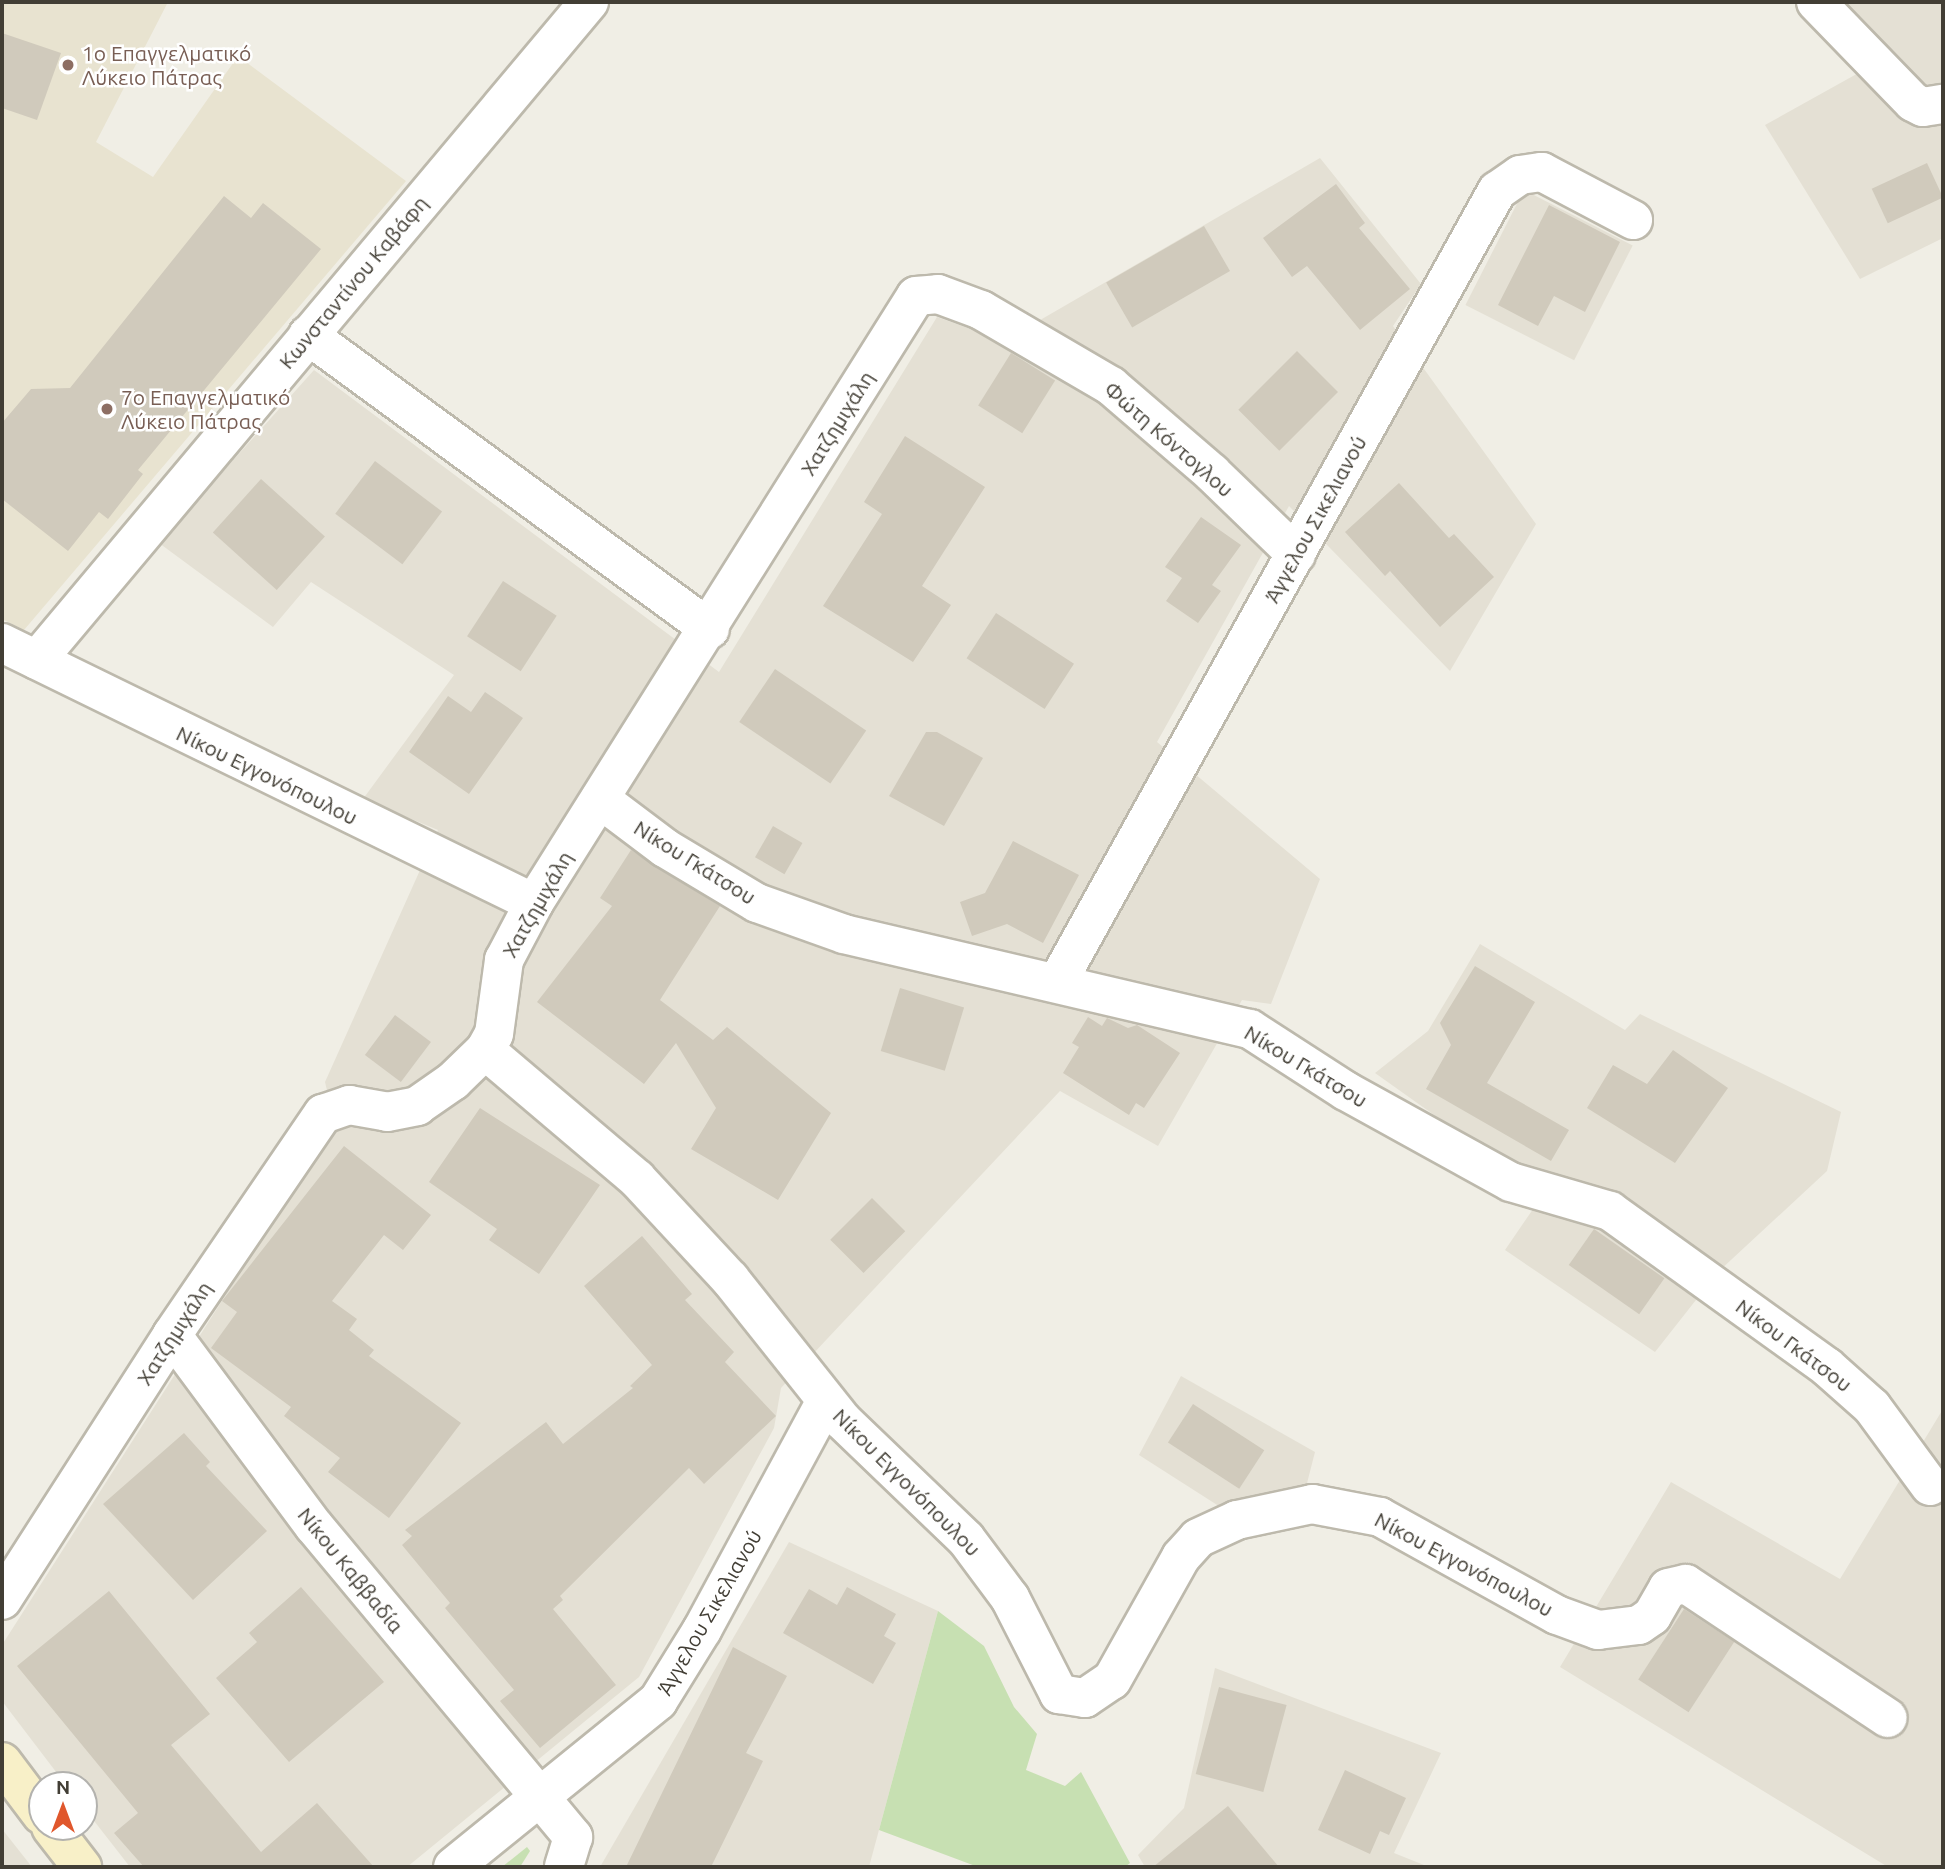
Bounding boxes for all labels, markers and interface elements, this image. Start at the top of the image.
place label: 1o Επαγγελματικό Λύκειο Πάτρας [82,40,251,90]
marker: 1o Επαγγελματικό Λύκειο Πάτρας [60,57,76,73]
street label: Κωνσταντίνου Καβάφη [273,190,433,374]
street label: Χατζημιχάλη [795,366,879,480]
street label: Φώτη Κόντογλου [1099,376,1239,502]
place label: 7ο Επαγγελματικό Λύκειο Πάτρας [121,384,290,434]
marker: 7ο Επαγγελματικό Λύκειο Πάτρας [99,401,115,417]
street label: Άγγελου Σικελιανού [1259,431,1371,607]
street label: Νίκου Εγγονόπουλου [172,720,362,830]
street label: Νίκου Γκάτσου [630,815,760,909]
street label: Χατζημιχάλη [496,846,578,962]
street label: Νίκου Γκάτσου [1240,1020,1372,1112]
street label: Χατζημιχάλη [131,1276,217,1390]
street label: Νίκου Γκάτσου [1731,1293,1857,1397]
street label: Νίκου Εγγονόπουλου [828,1403,986,1561]
street label: Νίκου Καββαδία [293,1502,409,1638]
street label: Νίκου Εγγονόπουλου [1371,1506,1557,1622]
street label: Άγγελου Σικελιανού [651,1525,767,1699]
north arrow [28,1771,98,1841]
text: N [56,1776,70,1798]

